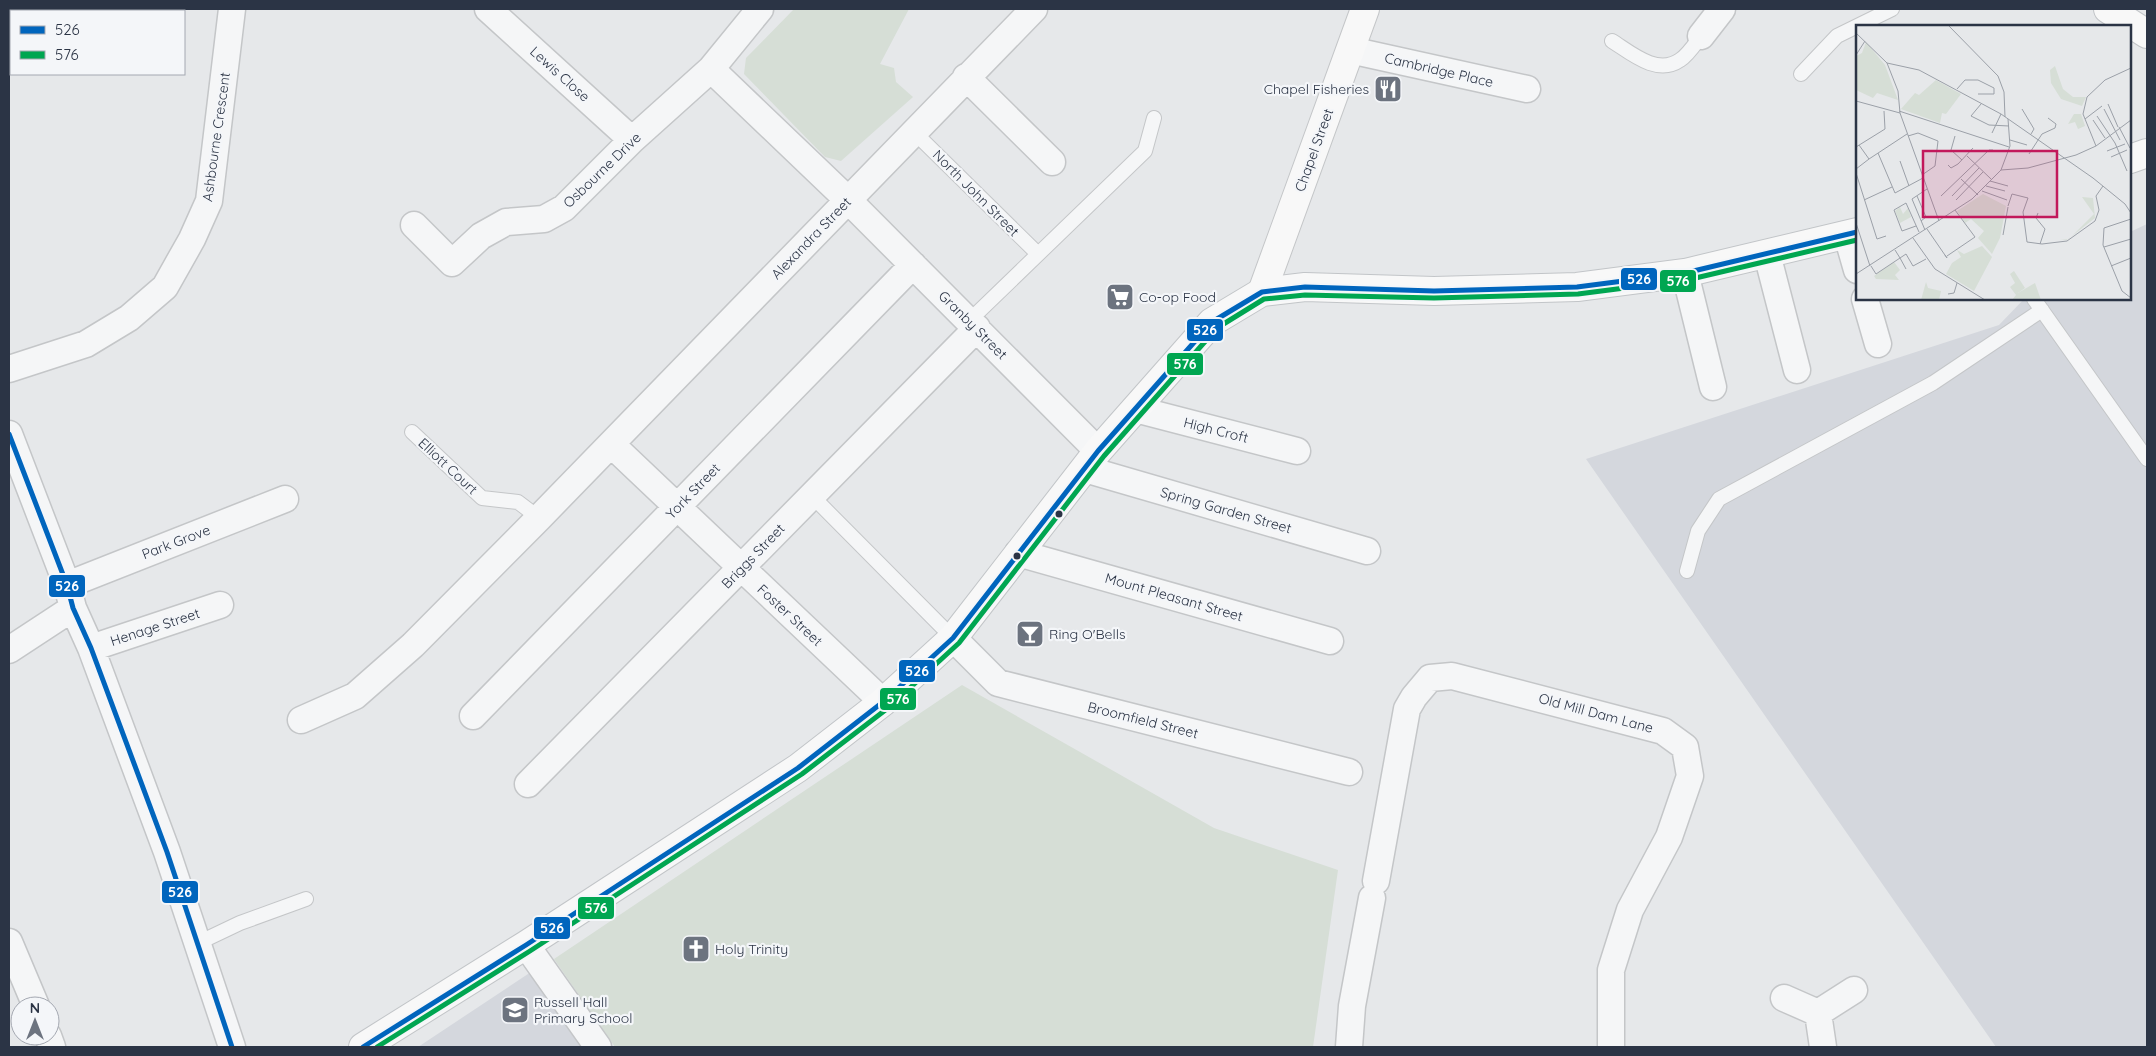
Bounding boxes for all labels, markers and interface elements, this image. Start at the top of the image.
legend [10,10,185,75]
text: 526 [55,20,80,39]
inset map [1856,25,2131,300]
street label: Lewis Close [526,42,594,106]
text: 576 [55,45,79,64]
street label: Cambridge Place [1383,49,1495,91]
street label: Ashbourne Crescent [198,71,234,203]
restaurant icon: Chapel Fisheries [1373,74,1403,104]
place label: Chapel Fisheries [1264,80,1369,98]
street label: Chapel Street [1291,106,1337,194]
street label: Osbourne Drive [559,128,645,212]
street label: North John Street [929,146,1023,240]
street label: Alexandra Street [767,193,855,283]
line badge: 526 [1620,267,1658,291]
line badge: 576 [1659,269,1697,293]
text: 526 [1627,270,1651,288]
text: 576 [1666,272,1690,290]
supermarket icon: Co-op Food [1105,282,1135,312]
street label: Granby Street [935,287,1011,363]
place label: Co-op Food [1139,288,1216,306]
line badge: 526 [1186,318,1224,342]
text: 526 [1193,321,1217,339]
line badge: 576 [1166,352,1204,376]
text: 576 [1173,355,1197,373]
street label: High Croft [1182,413,1250,447]
street label: Elliott Court [414,434,482,498]
street label: York Street [662,459,724,523]
street label: Spring Garden Street [1158,483,1294,537]
unlabelled marker [1054,509,1064,519]
street label: Briggs Street [718,520,789,592]
street label: Park Grove [139,521,213,563]
unlabelled marker [1012,551,1022,561]
street label: Mount Pleasant Street [1103,569,1245,625]
line badge: 526 [48,574,86,598]
text: 526 [55,577,79,595]
street label: Foster Street [754,580,827,650]
street label: Henage Street [108,604,202,650]
bar icon: Ring O'Bells [1015,619,1045,649]
place label: Ring O'Bells [1049,625,1125,643]
line badge: 526 [898,659,936,683]
text: 526 [905,662,929,680]
line badge: 576 [879,687,917,711]
street label: Old Mill Dam Lane [1537,689,1655,737]
text: 576 [886,690,910,708]
street label: Broomfield Street [1086,698,1200,743]
line badge: 526 [161,880,199,904]
text: 526 [168,883,192,901]
line badge: 576 [577,896,615,920]
text: 576 [584,899,608,917]
line badge: 526 [533,916,571,940]
text: 526 [540,919,564,937]
church icon: Holy Trinity [681,934,711,964]
place label: Holy Trinity [715,940,788,958]
place label: Russell Hall Primary School [534,993,632,1027]
school or university icon: Russell Hall Primary School [500,995,530,1025]
north arrow [10,996,60,1046]
text: N [30,999,40,1017]

